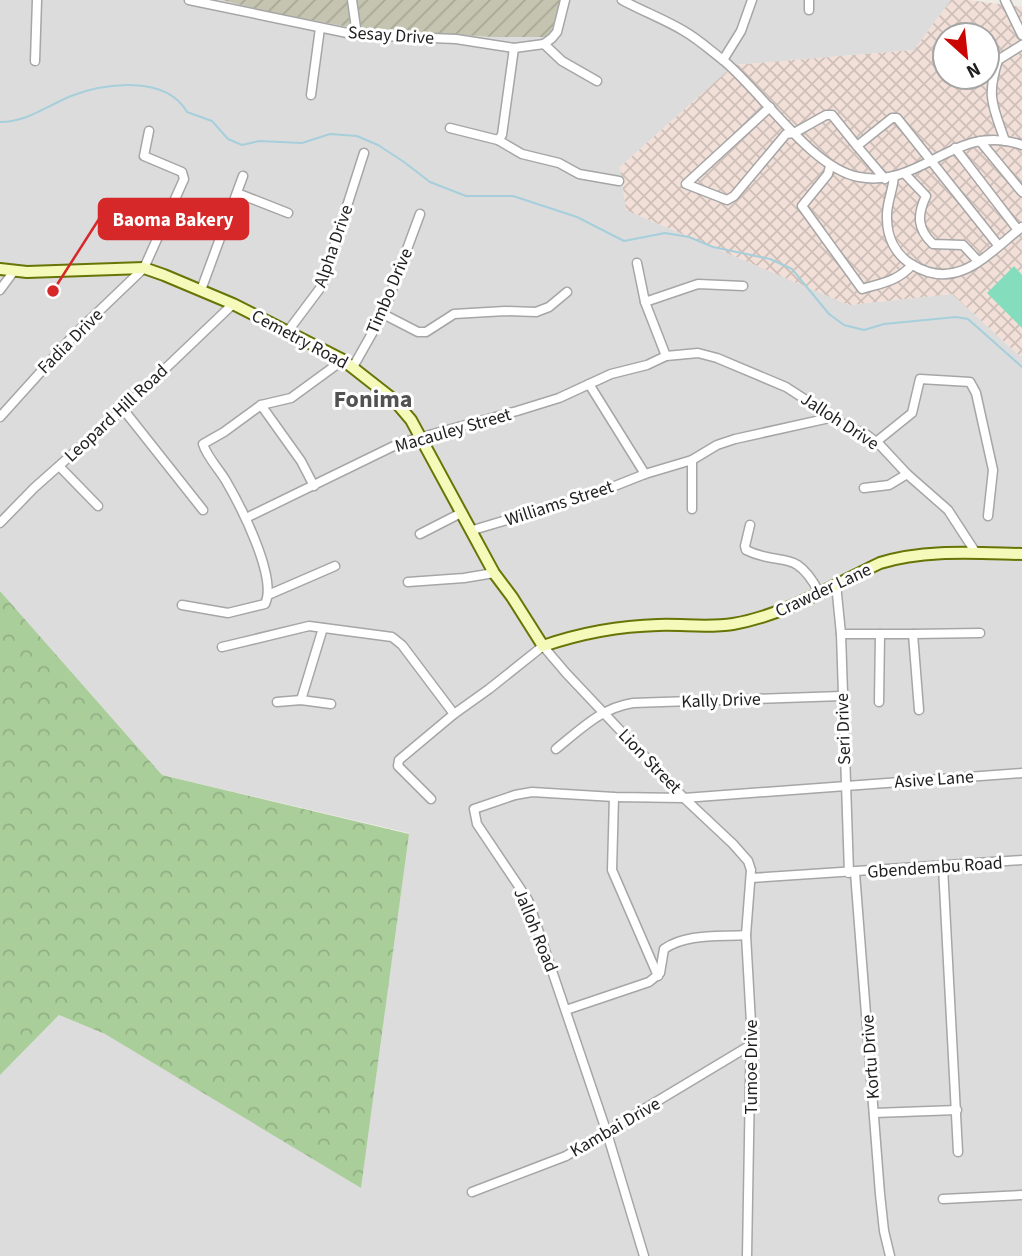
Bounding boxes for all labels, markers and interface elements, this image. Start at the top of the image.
street label: Sesay Drive [347,20,435,51]
north arrow [931,21,1001,91]
text: N [961,55,985,85]
callout: Baoma Bakery [99,199,248,239]
street label: Alpha Drive [308,201,359,291]
text: Baoma Bakery [113,207,234,234]
street label: Timbo Drive [360,244,419,338]
street label: Fadia Drive [32,303,109,380]
street label: Cemetry Road [247,303,353,375]
street label: Leopard Hill Road [59,359,174,468]
district label: Fonima [333,382,413,417]
street label: Jalloh Drive [796,387,884,456]
street label: Macauley Street [392,402,514,459]
street label: Williams Street [502,474,616,533]
street label: Crawder Lane [771,557,875,624]
street label: Kally Drive [681,687,761,714]
street label: Seri Drive [830,693,857,765]
street label: Lion Street [612,723,687,799]
street label: Asive Lane [893,764,975,795]
street label: Gbendembu Road [867,850,1004,885]
street label: Jalloh Road [507,884,564,976]
street label: Kortu Drive [855,1014,886,1100]
street label: Tumoe Drive [739,1020,764,1114]
street label: Kambai Drive [566,1092,665,1163]

